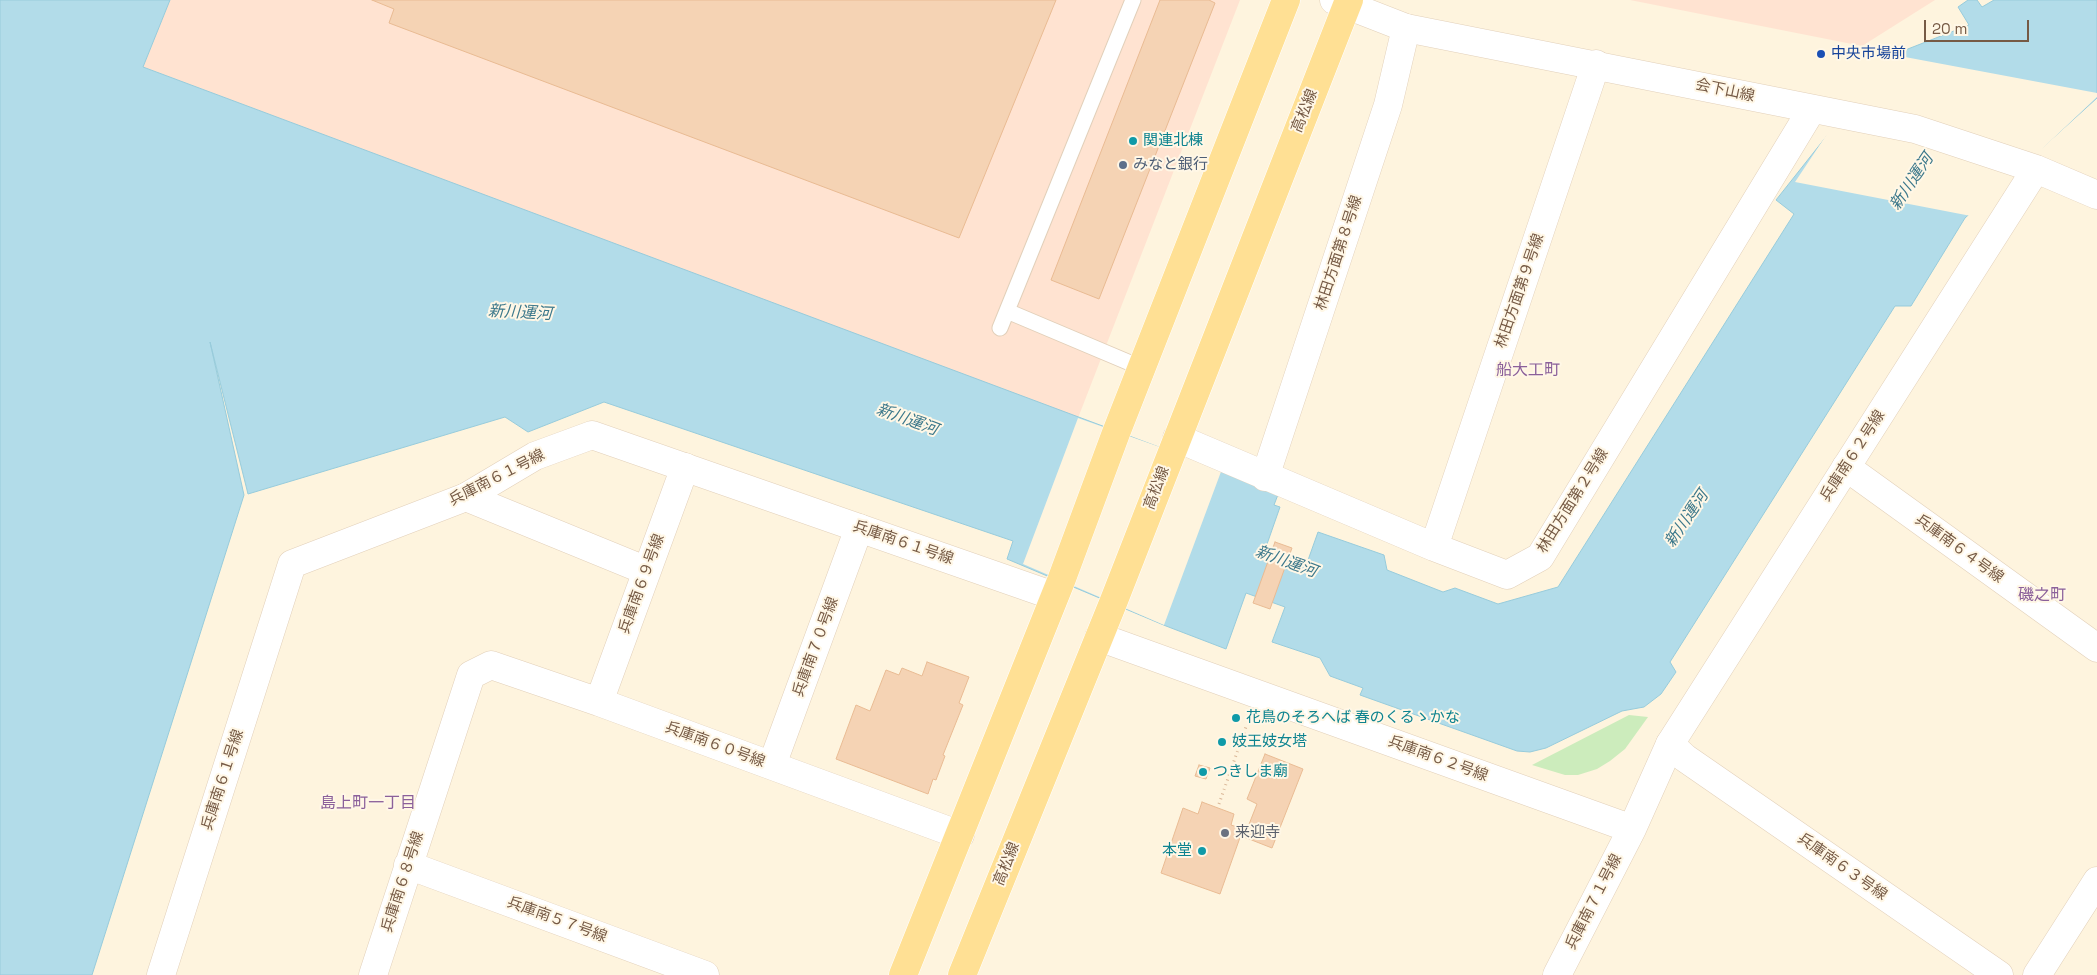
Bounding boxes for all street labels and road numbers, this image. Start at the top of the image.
street label: 会下山線 [1694,76,1756,106]
street label: 高松線 [1288,87,1322,135]
street label: 林田方面第８号線 [1312,193,1366,313]
street label: 林田方面第９号線 [1492,231,1548,351]
street label: 兵庫南６２号線 [1817,407,1889,505]
street label: 林田方面第２号線 [1534,445,1612,557]
street label: 兵庫南６１号線 [446,446,548,510]
street label: 高松線 [1141,464,1173,512]
street label: 兵庫南６４号線 [1911,511,2007,587]
street label: 兵庫南６１号線 [850,517,956,569]
street label: 兵庫南６９号線 [616,532,668,636]
street label: 兵庫南７０号線 [790,595,842,699]
street label: 兵庫南６０号線 [663,719,767,771]
street label: 兵庫南６１号線 [198,727,248,833]
street label: 兵庫南６２号線 [1386,733,1490,785]
street label: 兵庫南６８号線 [378,829,428,935]
street label: 兵庫南６３号線 [1794,830,1890,904]
street label: 高松線 [990,840,1024,888]
street label: 兵庫南７１号線 [1562,851,1626,953]
street label: 兵庫南５７号線 [505,894,609,946]

